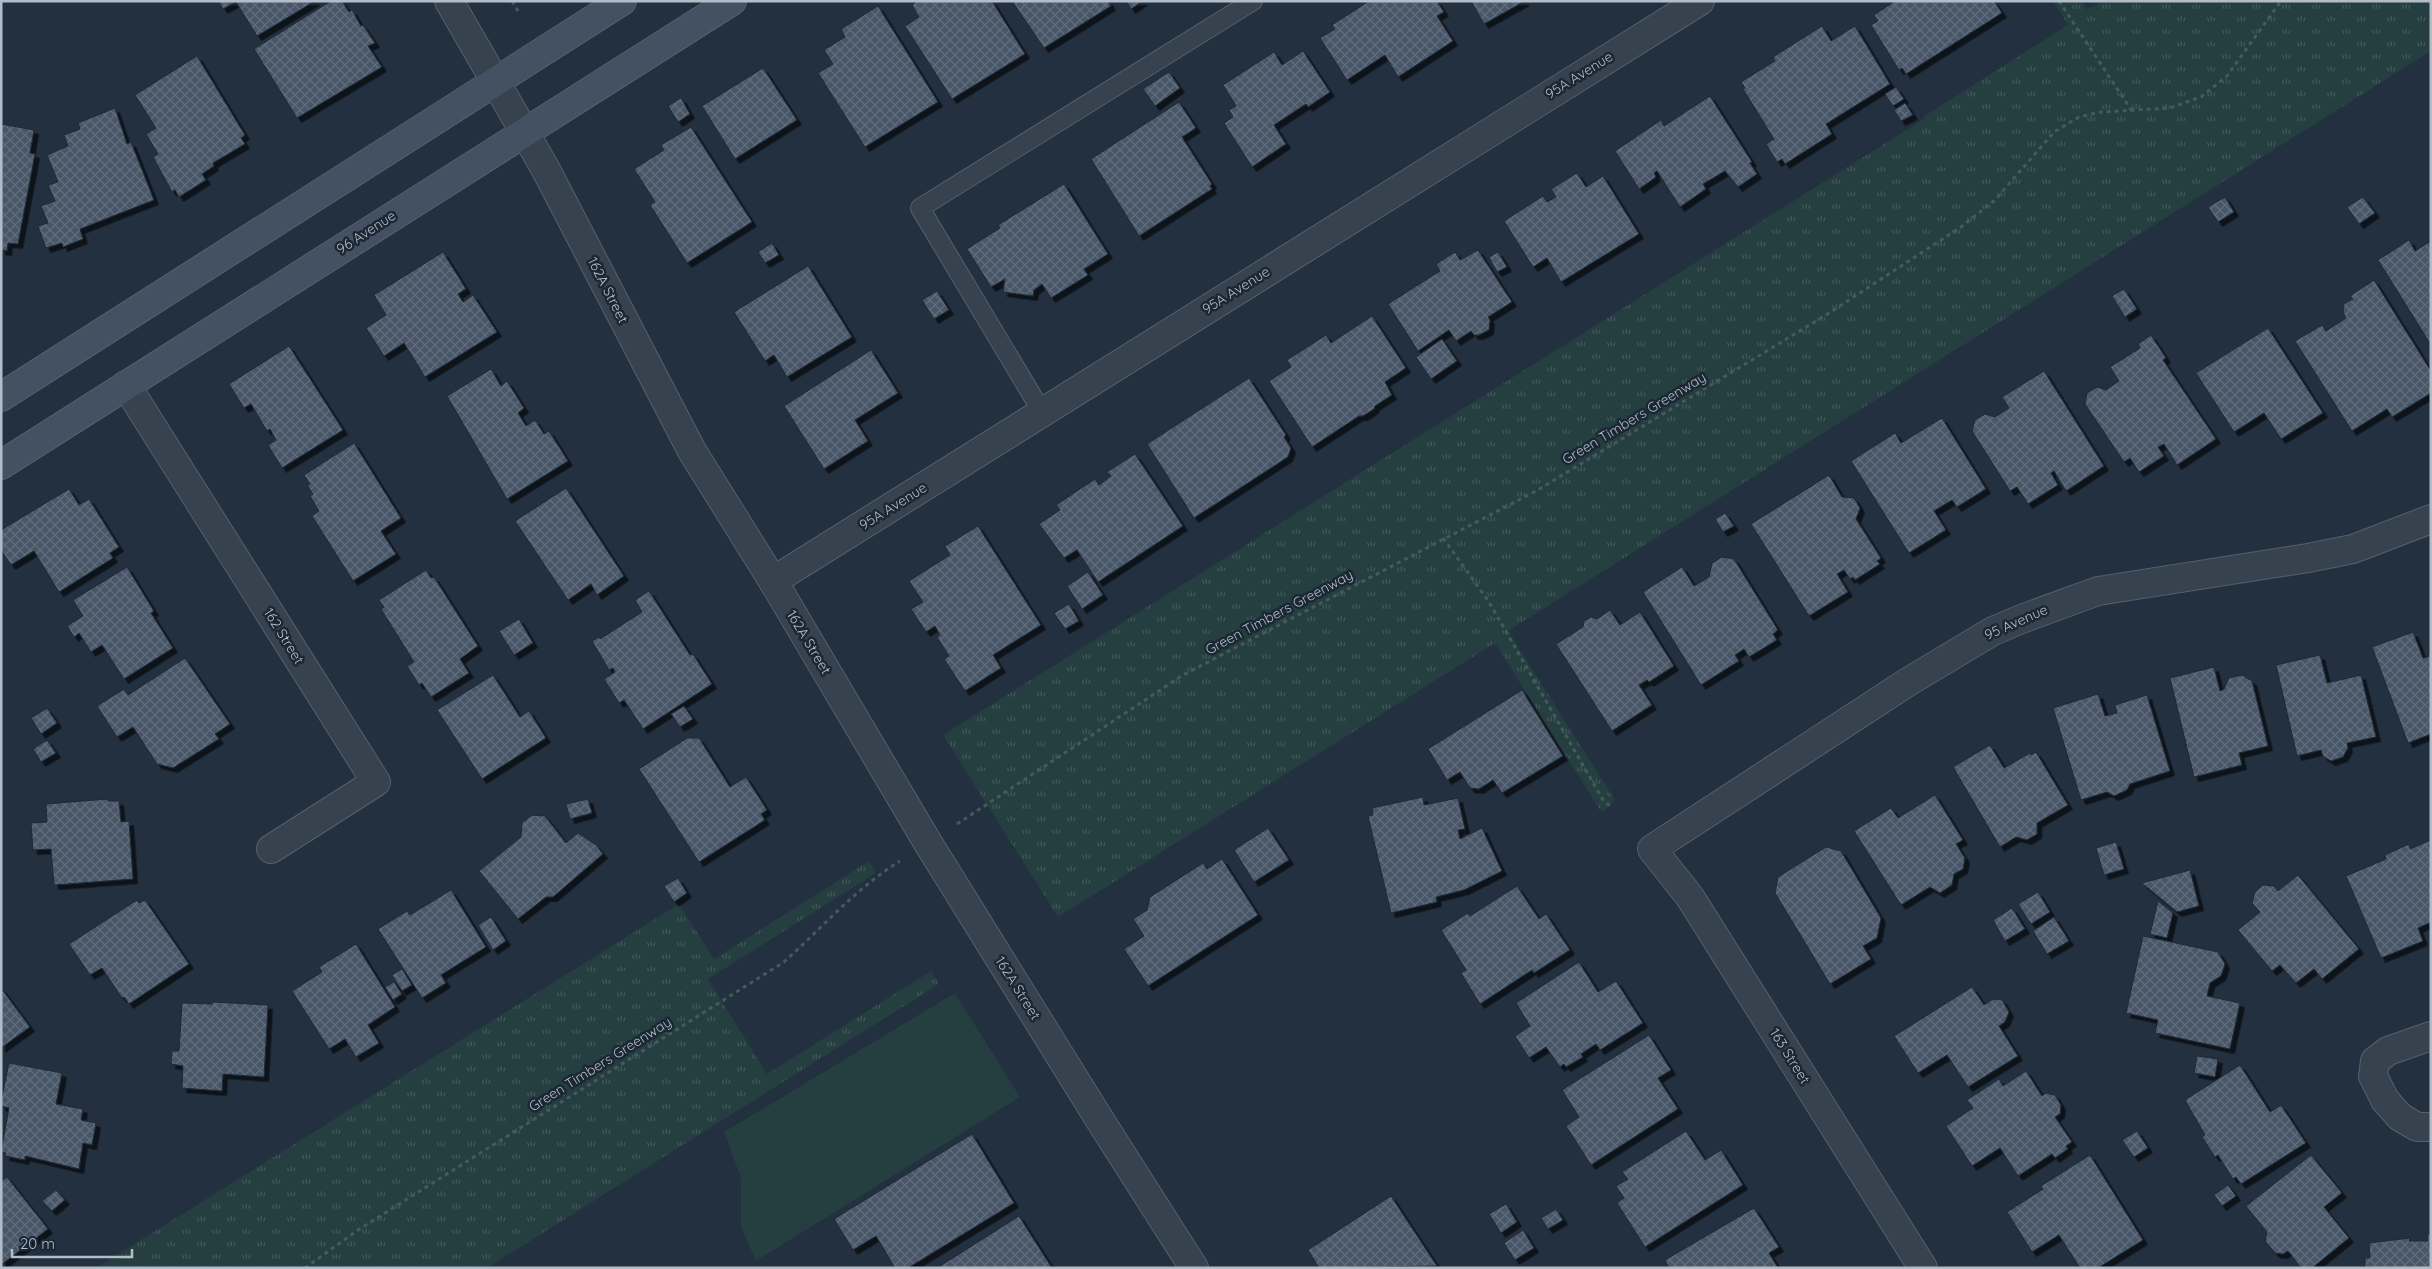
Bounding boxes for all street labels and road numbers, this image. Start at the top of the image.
street label: 95A Avenue [1542,47,1616,103]
street label: 96 Avenue [333,206,399,258]
street label: 162A Street [584,254,632,326]
street label: 95A Avenue [1199,262,1273,318]
street label: Green Timbers Greenway [1559,368,1709,468]
street label: 95A Avenue [856,478,930,534]
street label: Green Timbers Greenway [1202,565,1356,659]
street label: 95 Avenue [1982,600,2050,644]
street label: 162 Street [260,605,308,668]
street label: 162A Street [783,607,835,678]
street label: 162A Street [991,953,1045,1023]
street label: Green Timbers Greenway [525,1013,675,1115]
street label: 163 Street [1766,1025,1814,1087]

